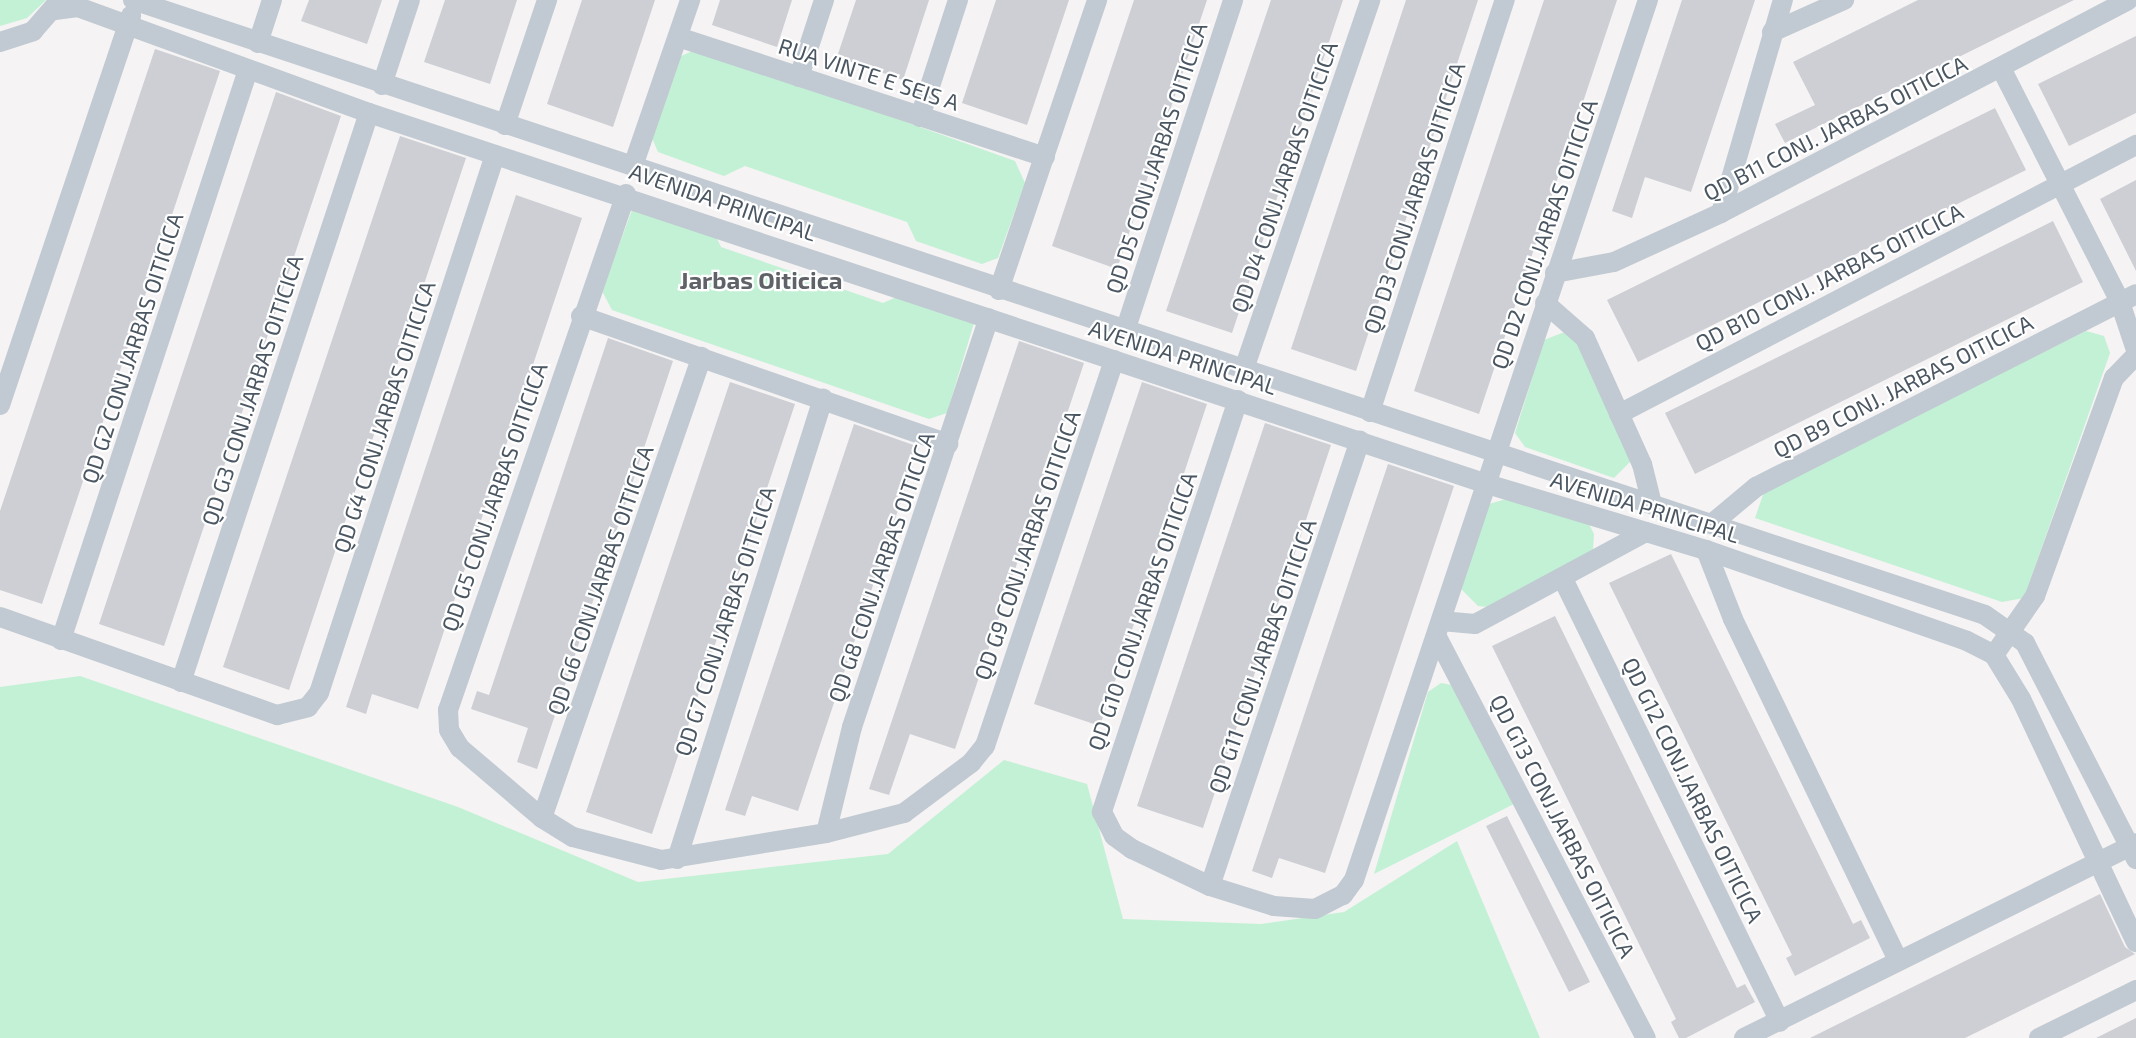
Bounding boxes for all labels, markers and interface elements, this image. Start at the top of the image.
street label: QD D5 CONJ.JARBAS OITICICA [1100,19,1212,297]
street label: RUA VINTE E SEIS A [775,32,963,116]
street label: QD D4 CONJ.JARBAS OITICICA [1225,38,1343,316]
street label: QD B11 CONJ. JARBAS OITICICA [1698,50,1972,206]
street label: QD D3 CONJ.JARBAS OITICICA [1358,59,1470,337]
street label: QD D2 CONJ.JARBAS OITICICA [1485,95,1603,373]
street label: AVENIDA PRINCIPAL [626,158,820,246]
street label: QD B10 CONJ. JARBAS OITICICA [1690,198,1968,356]
street label: QD G2 CONJ.JARBAS OITICICA [76,209,188,487]
street label: QD G3 CONJ.JARBAS OITICICA [196,251,308,529]
district label: Jarbas Oiticica [679,266,843,294]
street label: QD G4 CONJ.JARBAS OITICICA [328,278,440,556]
street label: QD B9 CONJ. JARBAS OITICICA [1769,309,2037,463]
street label: AVENIDA PRINCIPAL [1086,314,1280,400]
street label: QD G5 CONJ.JARBAS OITICICA [436,359,552,635]
street label: QD G9 CONJ.JARBAS OITICICA [968,407,1086,683]
street label: QD G8 CONJ.JARBAS OITICICA [822,428,940,706]
street label: QD G6 CONJ.JARBAS OITICICA [541,442,659,718]
street label: AVENIDA PRINCIPAL [1547,466,1743,548]
street label: QD G10 CONJ.JARBAS OITICICA [1082,468,1202,754]
street label: QD G7 CONJ.JARBAS OITICICA [669,483,781,759]
street label: QD G11 CONJ.JARBAS OITICICA [1203,515,1321,797]
street label: QD G12 CONJ.JARBAS OITICICA [1617,653,1769,927]
street label: QD G13 CONJ.JARBAS OITICICA [1485,690,1641,962]

